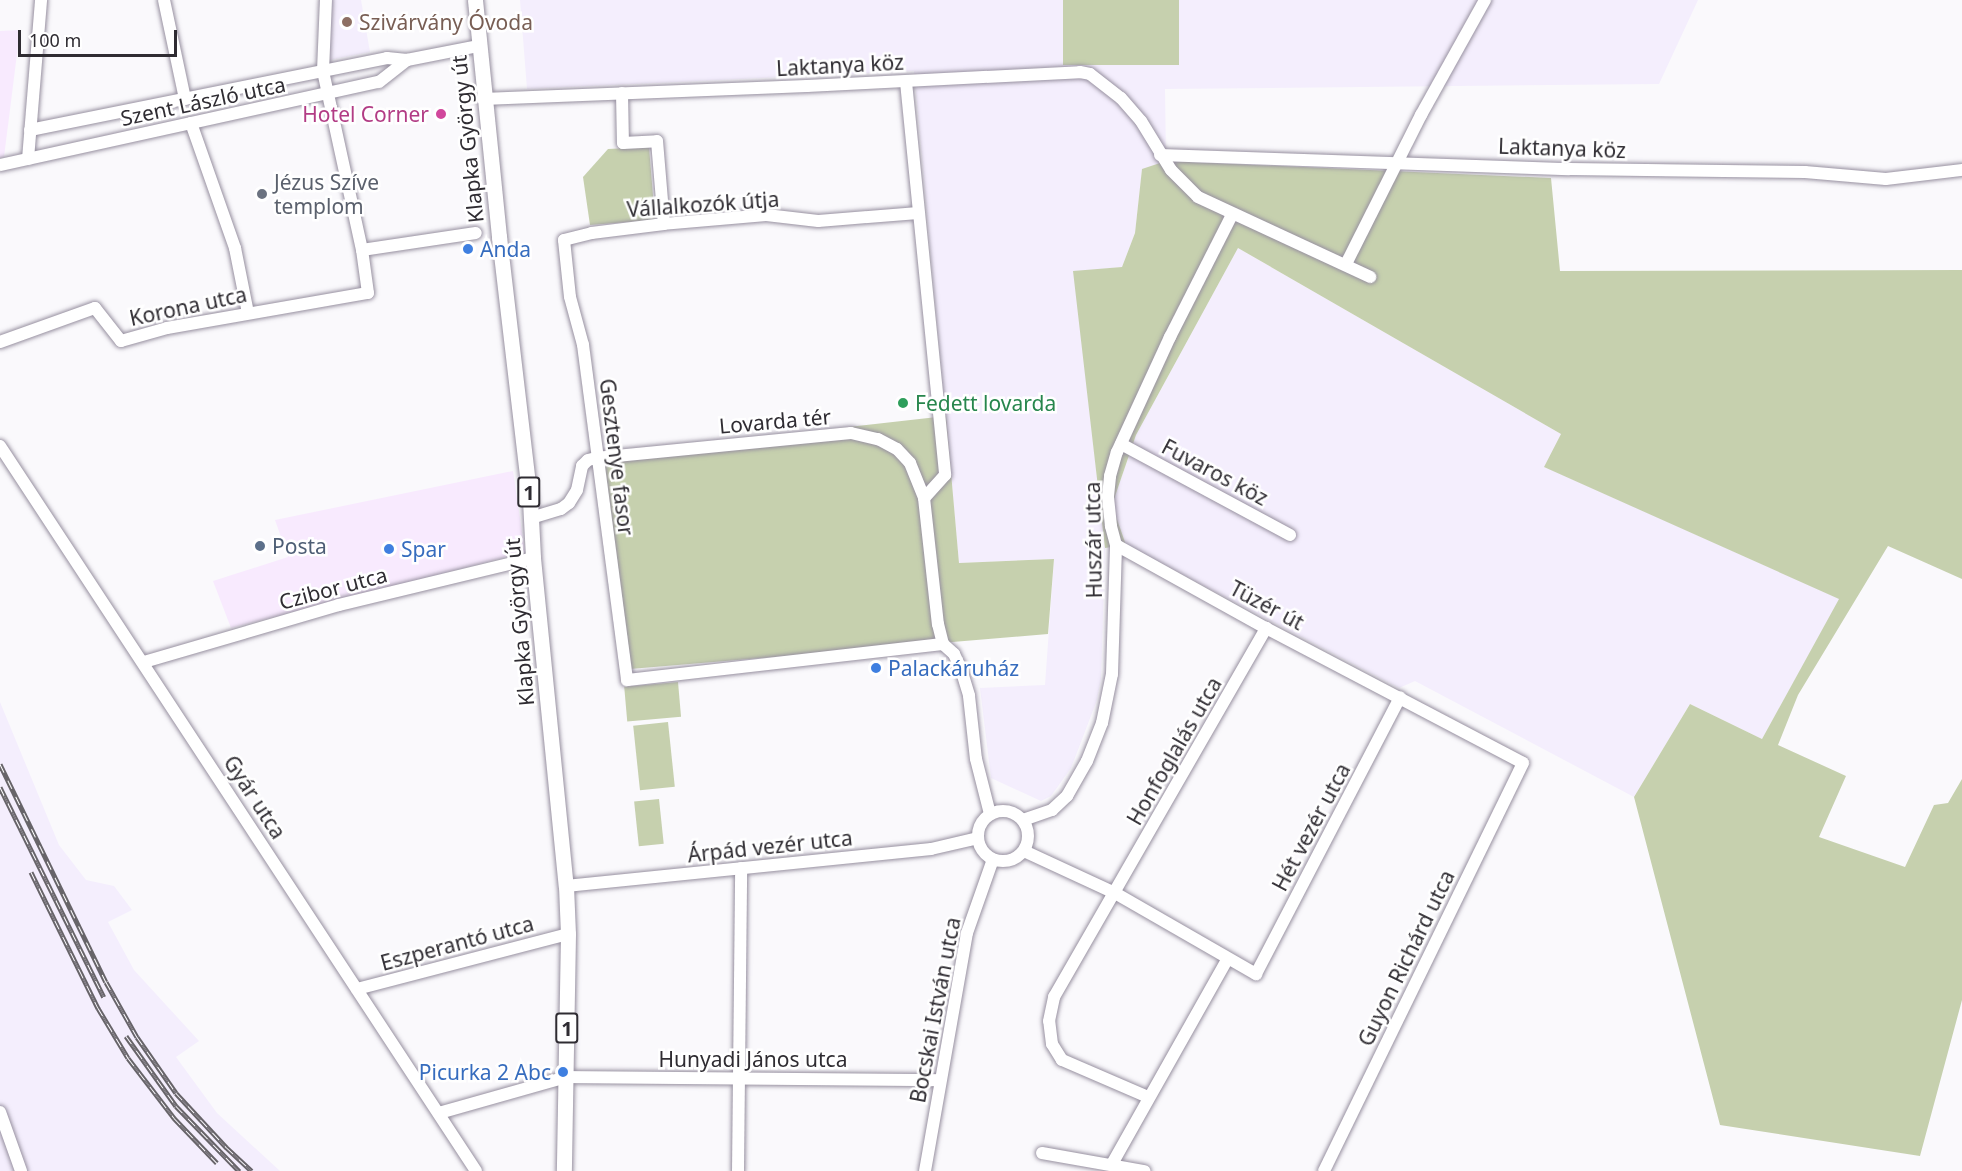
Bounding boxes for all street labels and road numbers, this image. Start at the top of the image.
street label: Laktanya köz [775,49,905,81]
street label: Klapka György út [446,54,488,224]
street label: Szent László utca [118,71,288,131]
street label: Laktanya köz [1498,133,1626,163]
street label: Vállalkozók útja [626,186,780,222]
street label: Korona utca [127,281,249,331]
street label: Gesztenye fasor [595,377,639,537]
street label: Lovarda tér [718,404,832,438]
street label: Fuvaros köz [1158,434,1272,510]
road number: 1 [517,475,541,509]
street label: Huszár utca [1079,481,1107,599]
street label: Klapka György út [499,537,539,707]
street label: Czibor utca [276,561,390,615]
street label: Tüzér út [1226,575,1308,635]
street label: Honfoglalás utca [1121,673,1227,829]
street label: Gyár utca [219,751,291,843]
street label: Hét vezér utca [1267,759,1355,895]
street label: Árpád vezér utca [686,825,854,867]
street label: Guyon Richárd utca [1352,866,1460,1050]
street label: Eszperantó utca [378,910,536,976]
street label: Bocskai István utca [905,915,965,1105]
road number: 1 [555,1011,579,1045]
street label: Hunyadi János utca [659,1046,847,1072]

